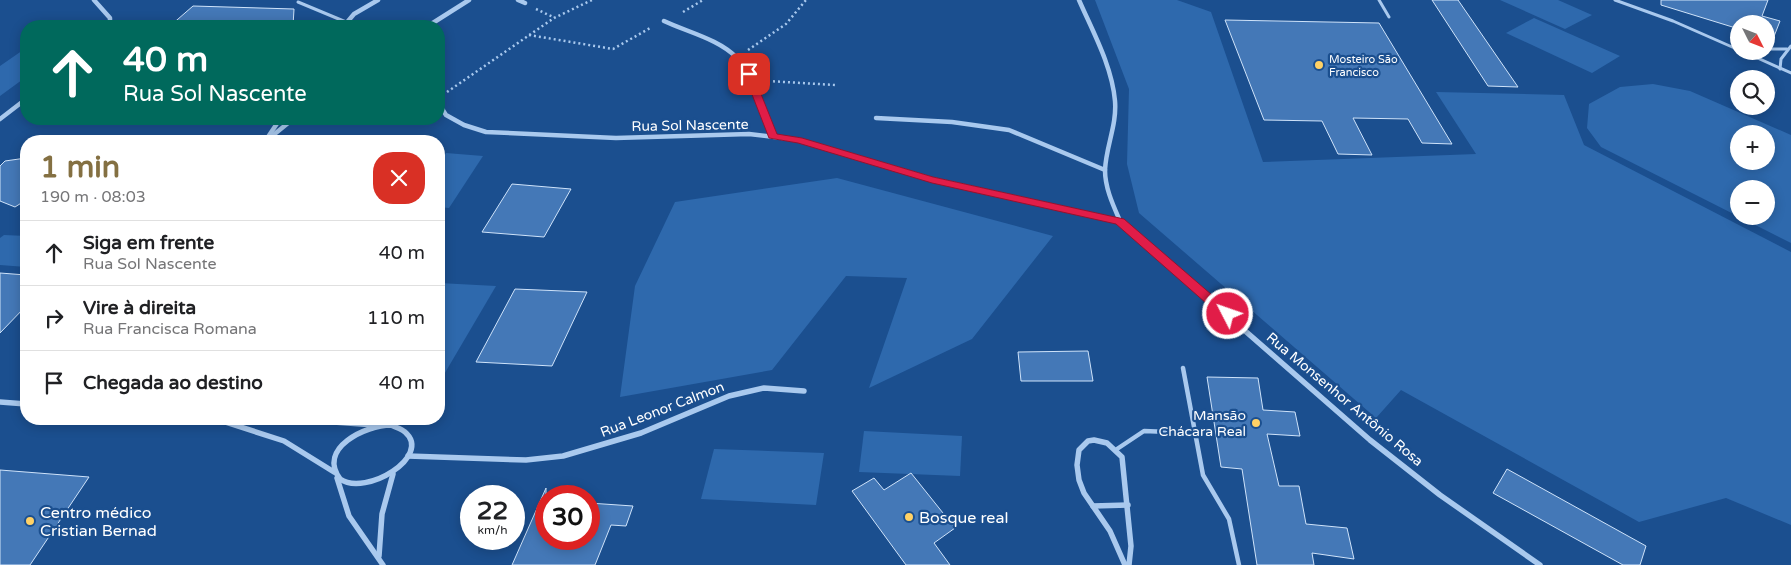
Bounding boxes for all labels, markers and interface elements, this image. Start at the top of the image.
north arrow [1730,15,1775,60]
map controls [1730,15,1775,225]
text: 40 m [123,39,208,81]
icon: ahead [40,40,105,105]
pin [728,53,770,95]
place label: Mosteiro São Francisco [1329,53,1398,79]
marker: Mosteiro São Francisco [1313,59,1325,71]
icon: arrive [735,60,763,88]
button: search [1730,70,1775,115]
text: Rua Sol Nascente [123,81,307,107]
street label: Rua Sol Nascente [631,116,749,135]
button: + [1730,125,1775,170]
text: 1 min [40,149,120,186]
button: close [373,152,425,204]
button: − [1730,180,1775,225]
text: 190 m · 08:03 [40,187,146,207]
text: Siga em frente [83,232,214,254]
icon: ahead [40,239,68,267]
text: 40 m [379,242,425,264]
text: Rua Sol Nascente [83,254,217,274]
position arrow [1201,287,1253,339]
text: Vire à direita [83,297,196,319]
icon: right [40,304,68,332]
text: 110 m [367,307,425,329]
text: Rua Francisca Romana [83,319,257,339]
street label: Rua Monsenhor Antônio Rosa [1263,329,1426,470]
icon: arrive [40,369,68,397]
text: Chegada ao destino [83,372,263,394]
text: 40 m [379,372,425,394]
street label: Rua Leonor Calmon [598,378,727,441]
place label: Mansão Chácara Real [1158,407,1246,440]
marker: Mansão Chácara Real [1250,417,1262,429]
speed limit sign: 30 [535,485,600,550]
text: 22 [477,496,508,526]
place label: Centro médico Cristian Bernad [40,503,157,541]
place label: Bosque real [919,508,1008,528]
marker: Bosque real [903,511,915,523]
marker: Centro médico Cristian Bernad [24,515,36,527]
text: km/h [477,523,508,537]

